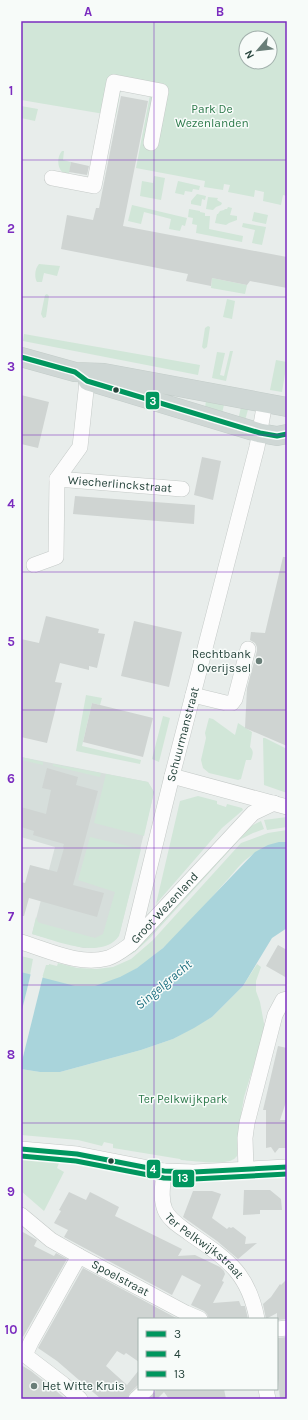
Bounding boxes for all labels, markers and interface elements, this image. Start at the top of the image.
text: A [84,4,92,19]
text: B [216,4,224,19]
north arrow [238,30,278,70]
text: N [242,48,257,61]
text: 1 [9,83,13,98]
park label: Park De Wezenlanden [175,102,249,130]
text: 2 [7,221,15,236]
text: 3 [7,359,15,374]
unlabelled marker [111,385,121,395]
line badge: 3 [145,391,160,410]
text: 3 [150,395,157,408]
street label: Wiecherlinckstraat [67,473,173,495]
text: 4 [7,496,15,511]
text: 5 [7,634,15,649]
place label: Rechtbank Overijssel [192,647,251,675]
marker: Rechtbank Overijssel [254,656,264,666]
street label: Schuurmanstraat [164,685,202,783]
text: 6 [7,771,15,786]
street label: Groot Wezenland [128,869,201,947]
text: 7 [8,909,15,924]
water label: Singelgracht [132,956,195,1012]
text: 8 [7,1047,15,1062]
park label: Ter Pelkwijkpark [139,1092,228,1106]
unlabelled marker [106,1156,116,1166]
line badge: 4 [146,1159,161,1179]
text: 4 [150,1163,157,1176]
line badge: 13 [172,1169,195,1188]
text: 13 [178,1172,189,1185]
text: 9 [7,1184,15,1199]
street label: Ter Pelkwijkstraat [162,1210,247,1282]
street label: Spoelstraat [89,1257,152,1299]
legend [138,1318,278,1390]
text: 10 [5,1322,17,1337]
text: 3 [174,1327,181,1341]
text: 4 [174,1347,181,1361]
text: 13 [174,1367,185,1381]
place label: Het Witte Kruis [42,1379,125,1393]
marker: Het Witte Kruis [29,1381,39,1391]

